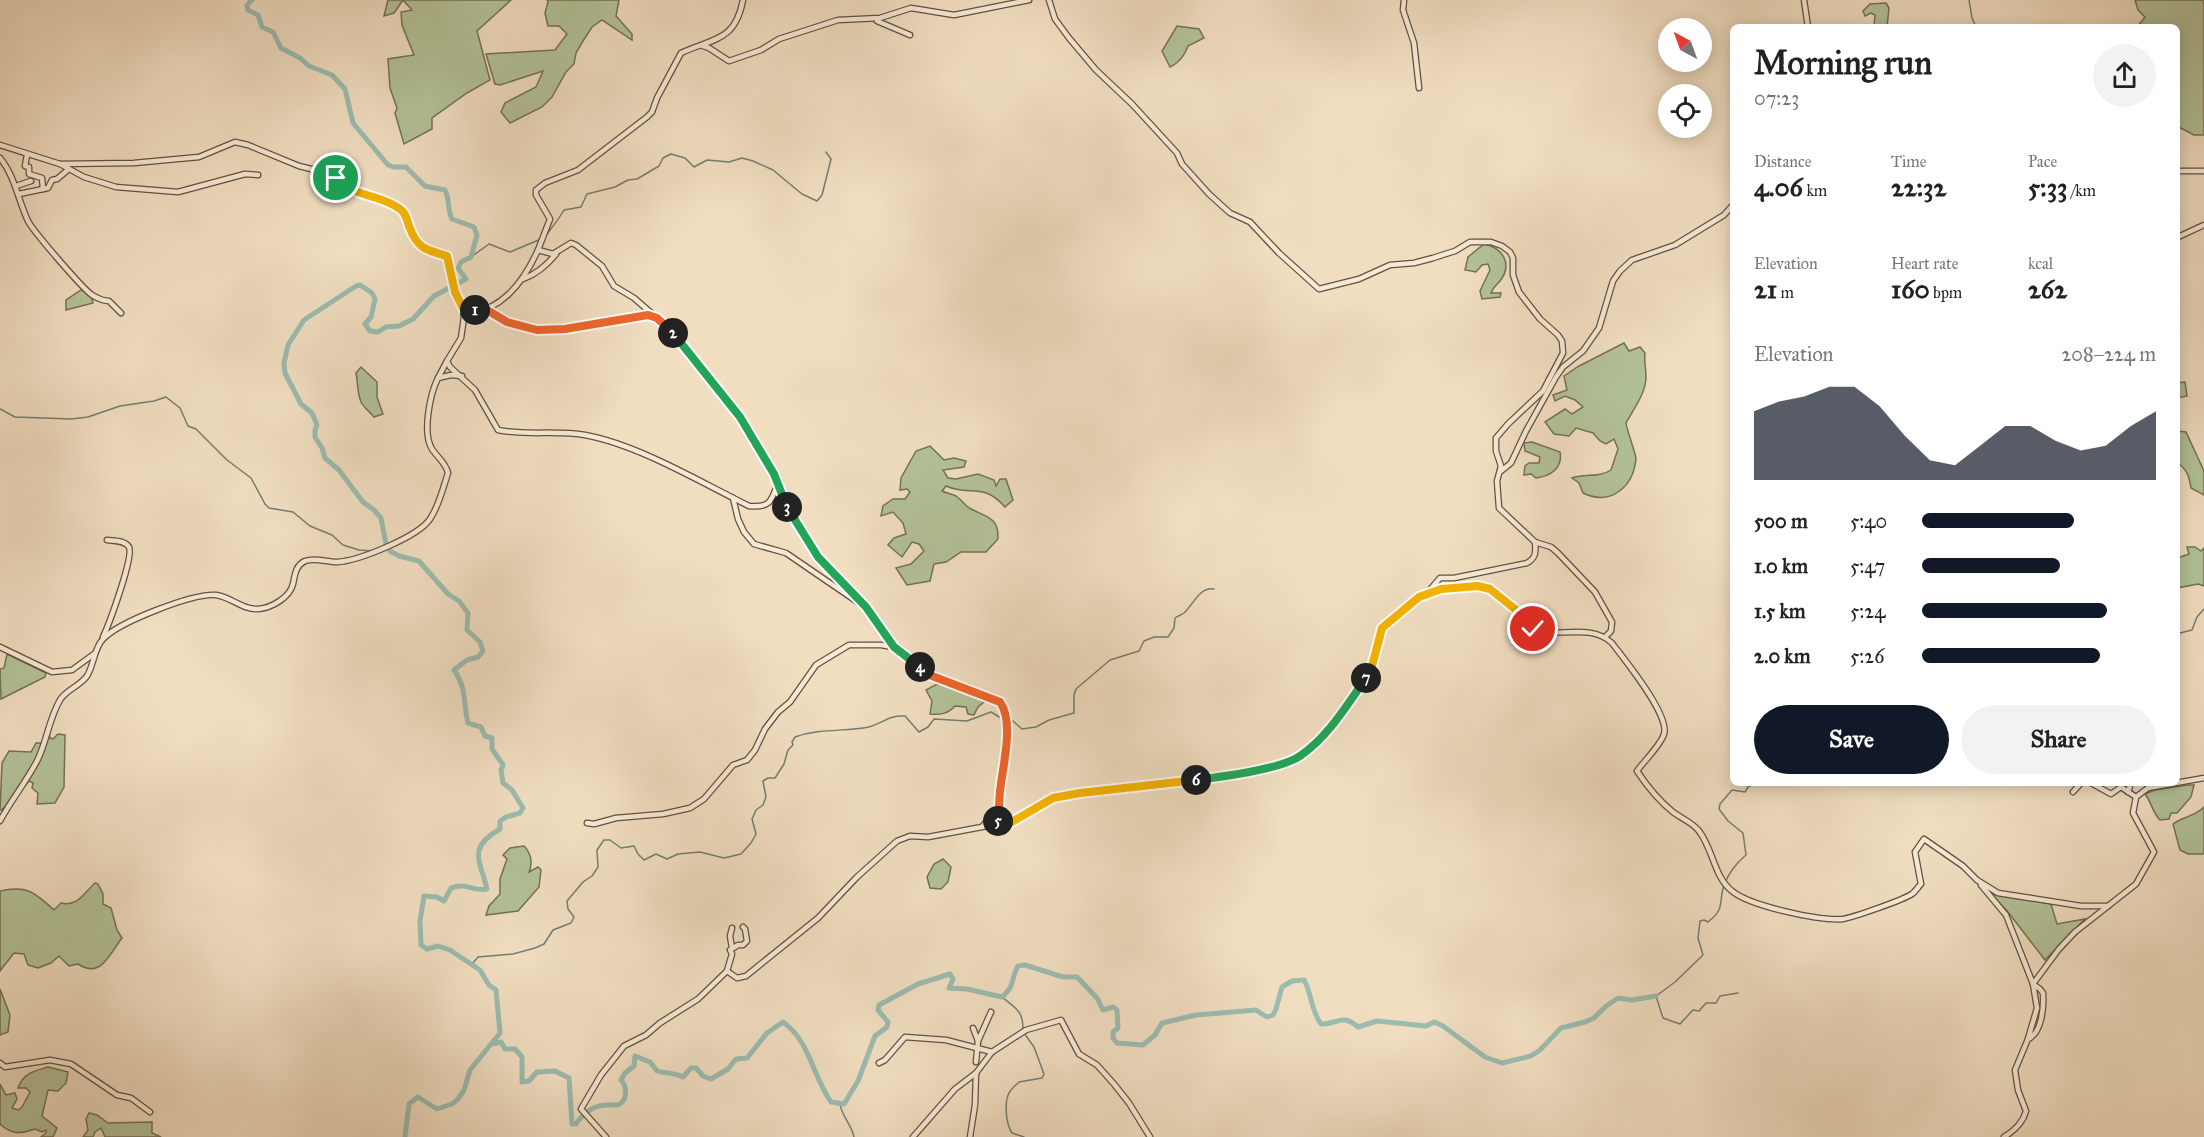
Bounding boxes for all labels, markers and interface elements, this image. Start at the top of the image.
north arrow [1658,18,1712,72]
map controls [1658,18,1712,138]
text: Morning run [1754,43,1932,83]
button: share [2093,44,2156,107]
button: locate [1658,84,1712,138]
text: 07:23 [1754,86,1799,110]
pin [310,152,361,203]
text: Distance [1754,152,1811,171]
text: Time [1891,152,1926,171]
text: Pace [2028,152,2057,171]
icon: arrive [319,161,352,194]
text: 4.06 [1754,171,1803,203]
text: 22:32 [1891,171,1946,203]
text: 5:33 [2028,171,2067,203]
text: km [1803,181,1827,200]
text: /km [2067,181,2096,200]
text: Elevation [1754,254,1818,273]
text: Heart rate [1891,254,1958,273]
text: kcal [2028,254,2053,273]
text: 21 [1754,273,1777,305]
text: 160 [1891,273,1930,305]
text: 262 [2028,273,2067,305]
text: m [1777,283,1794,302]
text: bpm [1930,283,1962,302]
pin: 1 [460,295,490,325]
text: 1 [472,300,478,319]
pin: 2 [658,318,688,348]
text: 2 [669,323,677,342]
text: Elevation [1754,342,1833,366]
text: 208–224 m [2061,342,2156,366]
pin: 3 [772,492,802,522]
text: 3 [784,497,790,516]
text: 500 m [1754,509,1808,533]
text: 5:40 [1850,509,1887,533]
text: 1.0 km [1754,554,1808,578]
text: 5:47 [1850,554,1885,578]
text: 1.5 km [1754,599,1805,623]
text: 5:24 [1850,599,1885,623]
pin [1507,603,1558,654]
icon: check [1516,612,1549,645]
text: 2.0 km [1754,644,1810,668]
text: 5:26 [1850,644,1884,668]
pin: 4 [905,652,935,682]
text: 4 [916,657,924,676]
pin: 7 [1351,663,1381,693]
text: 7 [1362,668,1370,687]
button: Save [1754,705,1949,774]
button: Share [1961,705,2156,774]
pin: 6 [1181,765,1211,795]
text: 6 [1192,770,1200,789]
pin: 5 [983,806,1013,836]
text: 5 [994,811,1002,830]

